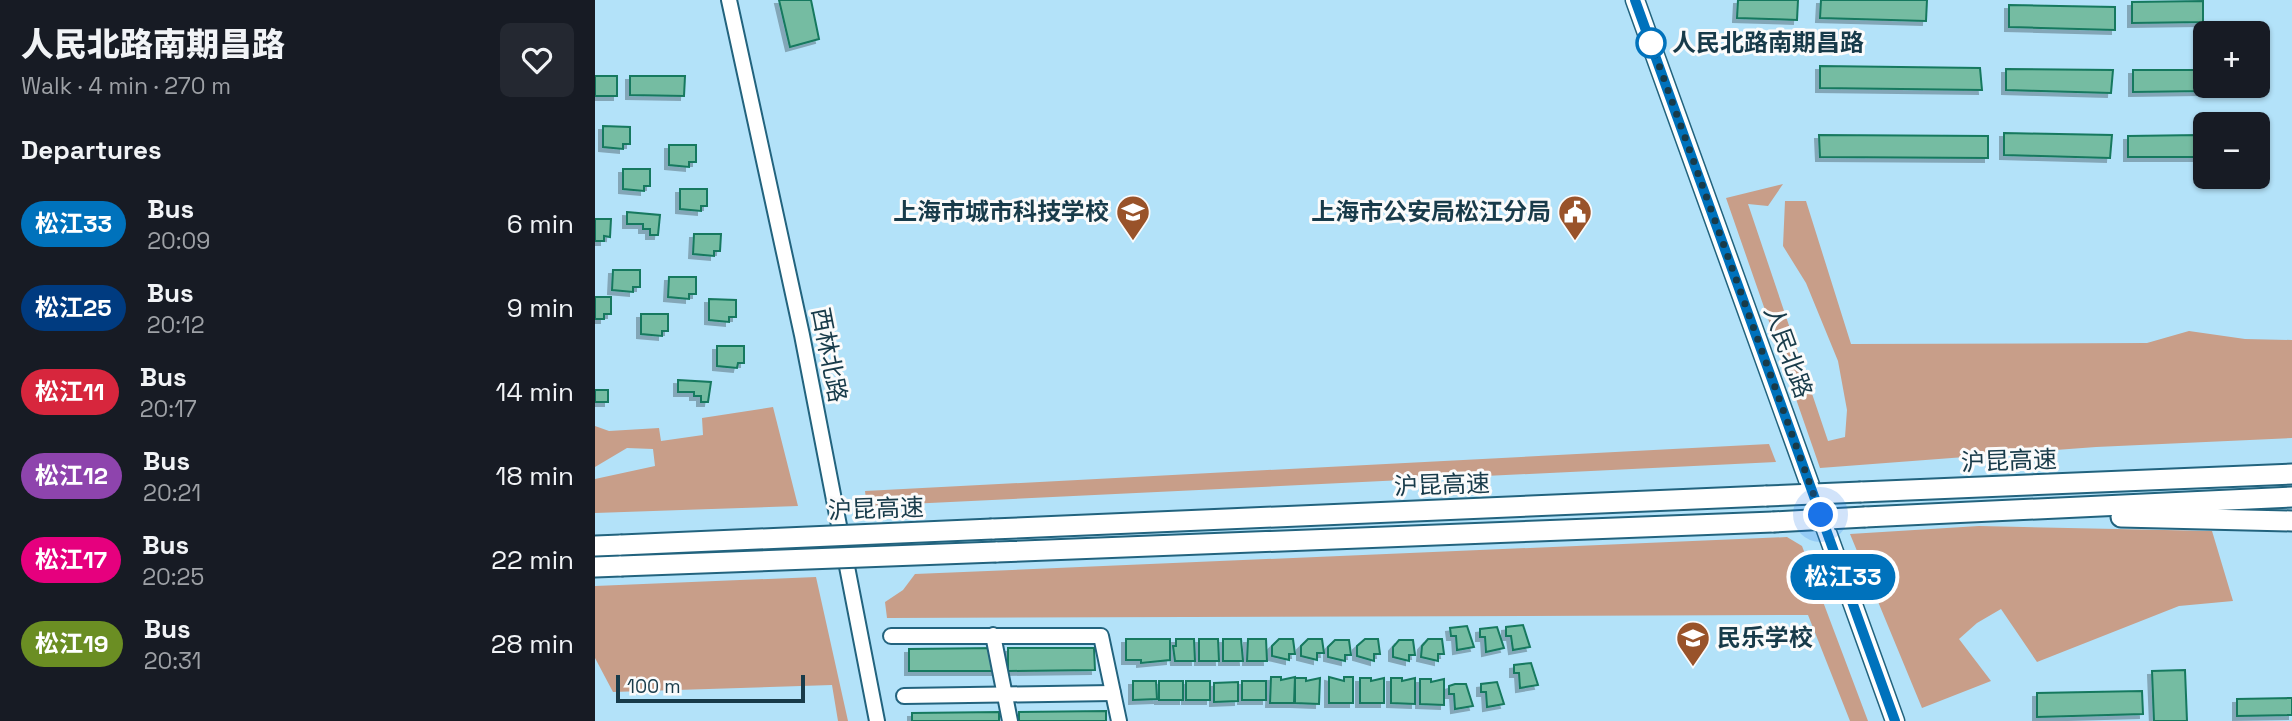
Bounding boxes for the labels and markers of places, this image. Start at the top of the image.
place label: 人民北路南期昌路 [1672,27,1864,58]
marker: 人民北路南期昌路 [1636,28,1666,58]
school or university icon: 上海市城市科技学校 [1114,193,1152,242]
public building icon: 上海市公安局松江分局 [1556,193,1594,242]
place label: 上海市城市科技学校 [893,196,1109,227]
place label: 上海市公安局松江分局 [1311,196,1551,227]
school or university icon: 民乐学校 [1674,619,1712,668]
place label: 民乐学校 [1717,622,1813,653]

